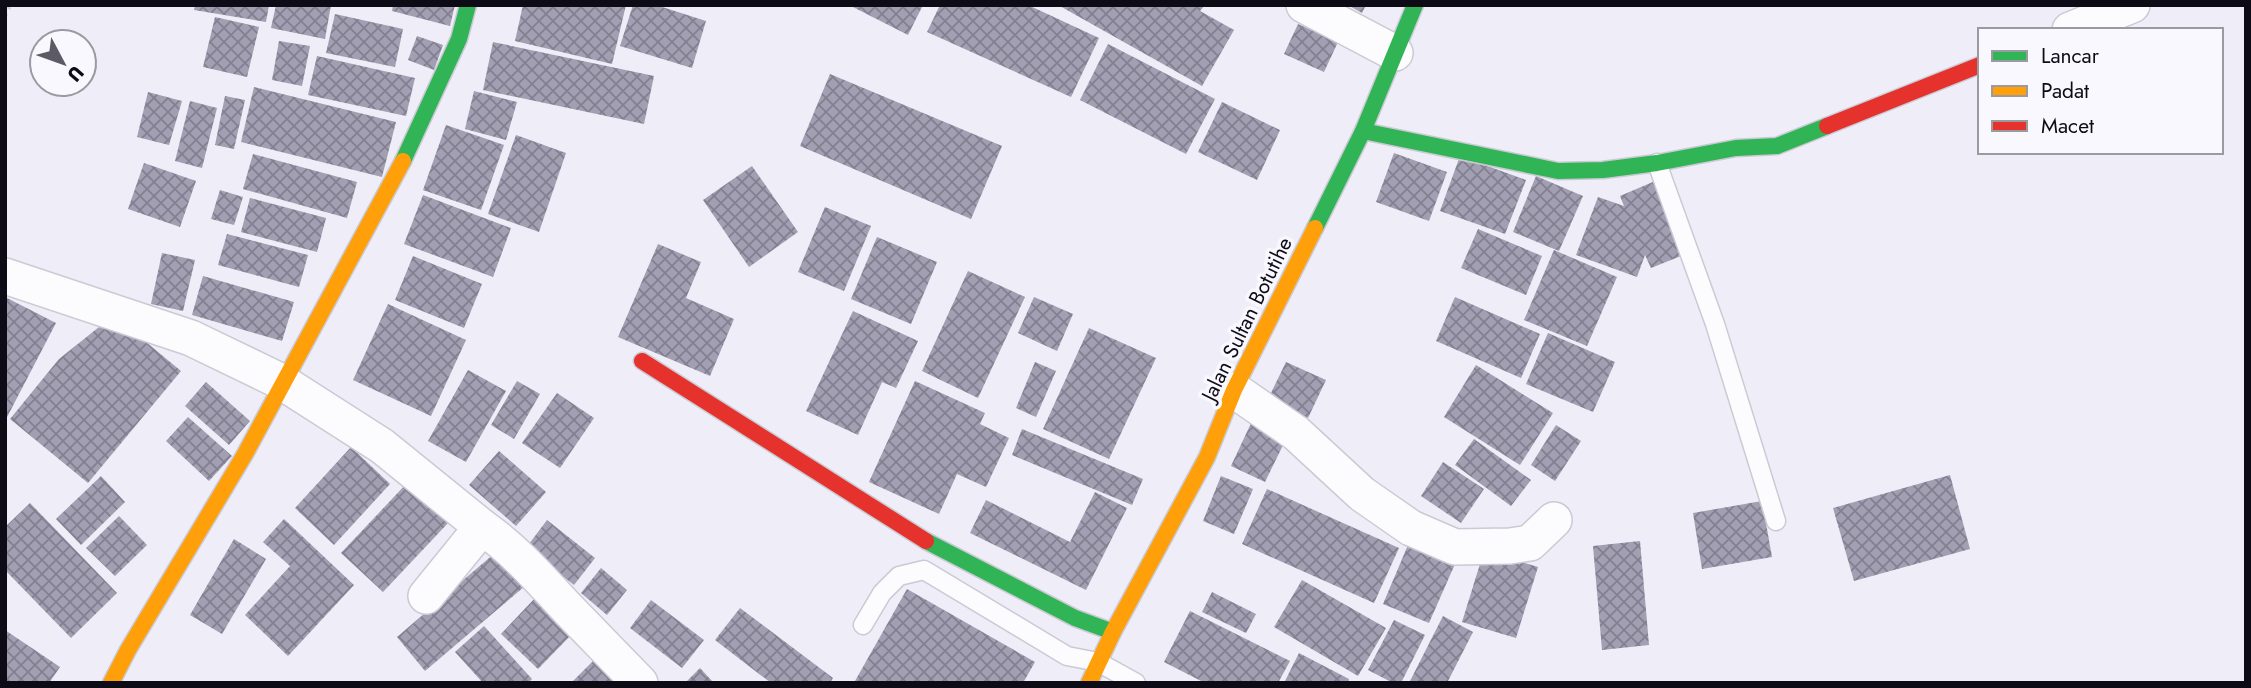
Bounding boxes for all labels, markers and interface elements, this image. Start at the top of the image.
north arrow [28,28,98,98]
legend [1978,28,2223,154]
text: Lancar [2041,41,2100,71]
text: U [61,60,90,88]
text: Padat [2041,76,2089,106]
text: Macet [2041,111,2094,141]
street label: Jalan Sultan Botutihe [1193,232,1300,409]

